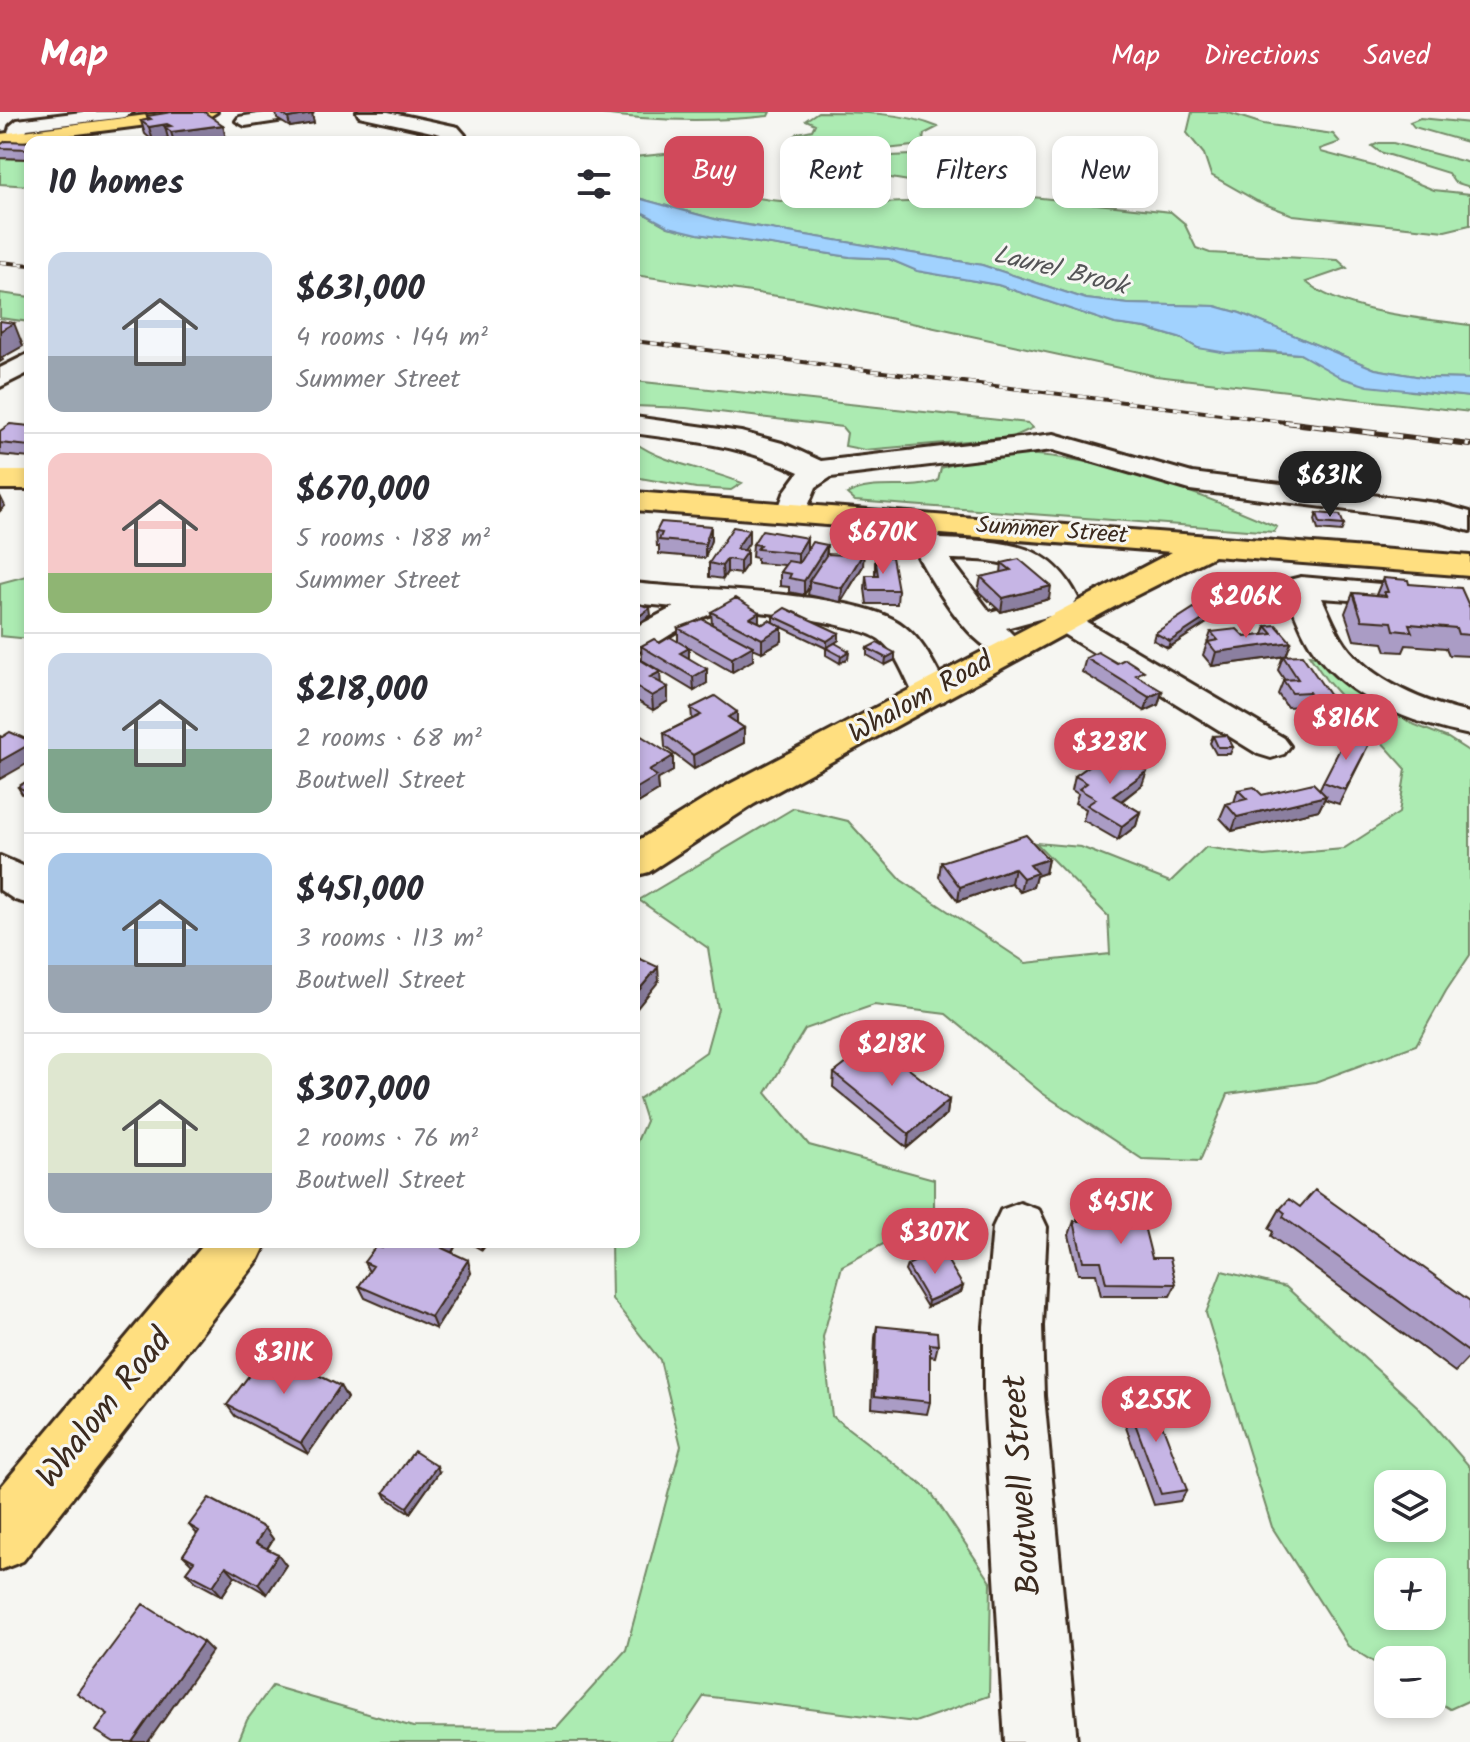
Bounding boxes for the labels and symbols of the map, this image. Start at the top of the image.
water label: Laurel Brook [988,234,1135,309]
pin: $631K [1274,451,1386,519]
street label: Summer Street [975,506,1130,556]
pin: $670K [827,508,939,576]
pin: $206K [1190,572,1302,640]
street label: Whalom Road [840,639,1002,756]
pin: $816K [1290,694,1402,762]
pin: $328K [1054,718,1166,786]
pin: $218K [836,1020,948,1088]
pin: $451K [1065,1178,1177,1246]
pin: $307K [879,1208,991,1276]
street label: Whalom Road [23,1316,187,1501]
pin: $311K [228,1328,340,1396]
street label: Boutwell Street [988,1372,1058,1597]
pin: $255K [1100,1376,1212,1444]

